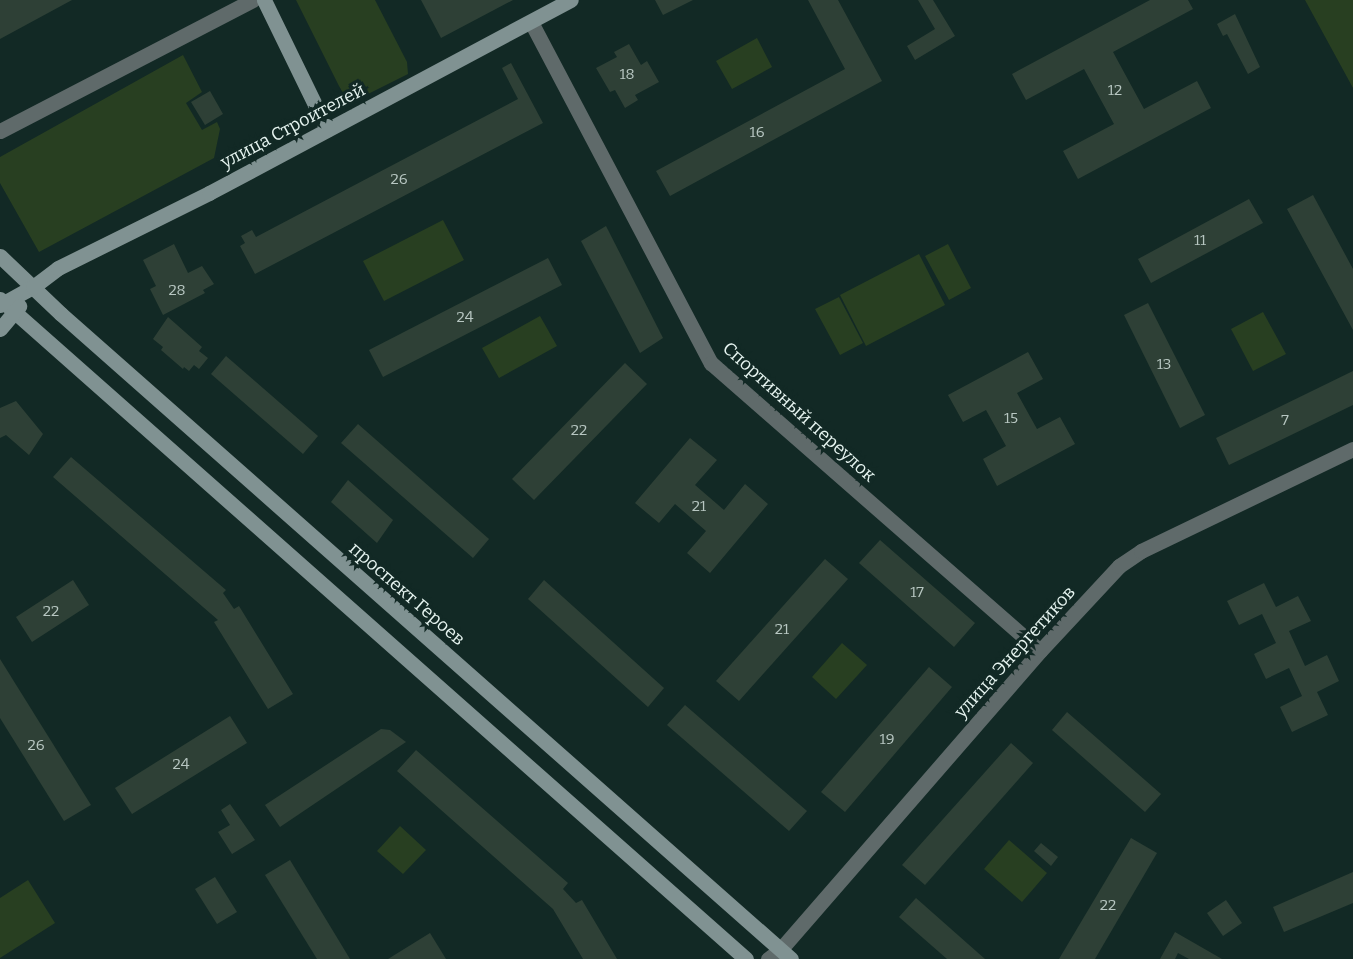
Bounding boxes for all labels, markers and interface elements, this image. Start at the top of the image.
house number: 18 [619,66,635,84]
street label: улица Строителей [217,79,369,173]
house number: 12 [1108,82,1122,100]
house number: 16 [750,124,764,142]
house number: 26 [391,171,407,189]
house number: 11 [1194,232,1206,250]
house number: 28 [168,282,186,300]
house number: 24 [457,309,473,327]
street label: Спортивный переулок [718,338,880,486]
house number: 13 [1157,356,1171,374]
house number: 15 [1004,410,1018,428]
house number: 7 [1281,412,1289,430]
house number: 22 [571,422,587,440]
house number: 21 [692,498,706,516]
street label: проспект Героев [345,538,469,650]
street label: улица Энергетиков [950,582,1080,722]
house number: 17 [910,584,924,602]
house number: 22 [43,603,59,621]
house number: 21 [775,621,789,639]
house number: 19 [880,731,894,749]
house number: 26 [28,737,44,755]
house number: 24 [173,756,189,774]
house number: 22 [1100,897,1116,915]

